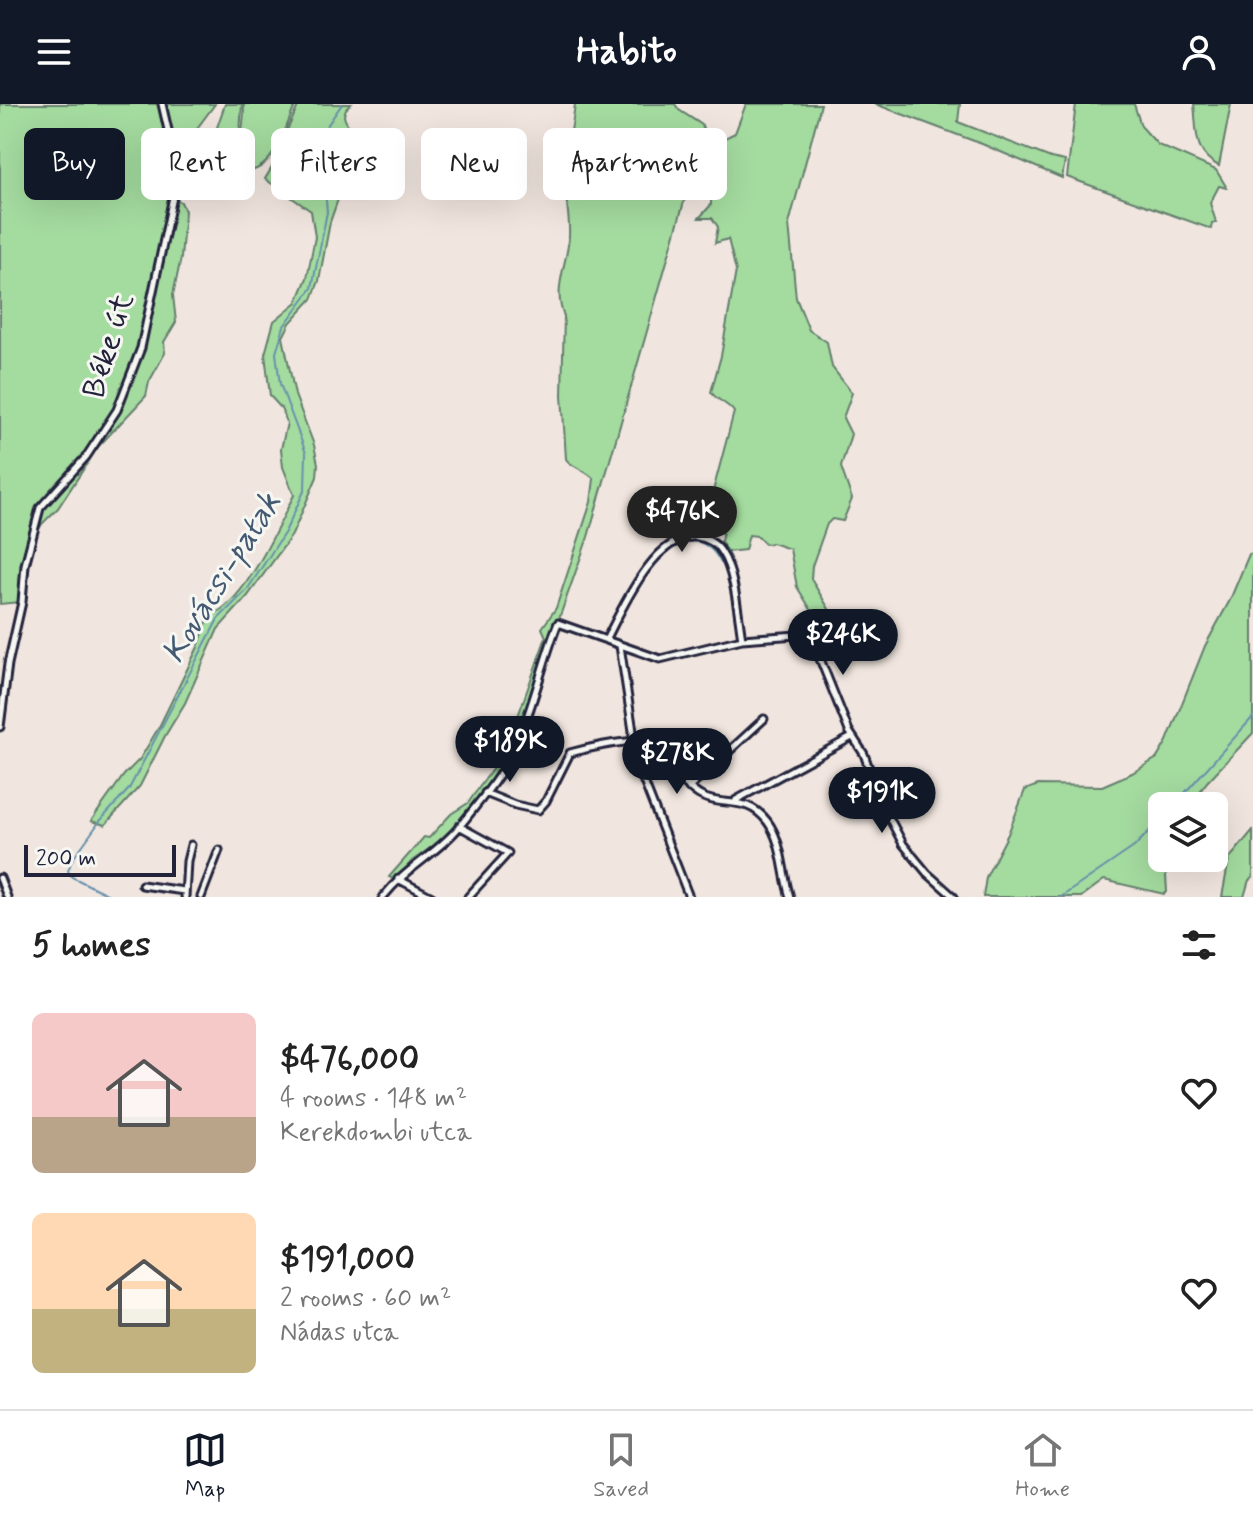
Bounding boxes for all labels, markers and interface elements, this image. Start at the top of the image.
text: Habito [576,29,677,76]
icon: menu [32,30,76,74]
icon: person [1177,30,1221,74]
chip: Buy [24,128,125,200]
chip: Rent [141,128,255,200]
chip: Filters [271,128,405,200]
chip: New [421,128,527,200]
chip: Apartment [543,128,727,200]
street label: Béke út [73,288,145,403]
water label: Kovácsi-patak [152,484,293,672]
pin: $476K [626,486,738,554]
text: $476K [645,495,719,529]
pin: $246K [787,609,899,677]
text: $246K [806,618,880,652]
pin: $189K [454,716,566,784]
text: $189K [473,725,547,759]
pin: $278K [621,728,733,796]
text: $278K [640,737,714,771]
pin: $191K [826,767,938,835]
text: $191K [847,776,917,810]
map controls [1148,792,1228,872]
button: layers [1148,792,1228,872]
scale bar [24,841,176,877]
text: 200 m [36,845,96,873]
text: 5 homes [32,923,150,968]
icon: filters [1177,923,1221,967]
text: $476,000 [280,1037,419,1082]
icon: home [96,1045,192,1141]
icon: heart [1177,1071,1221,1115]
text: 4 rooms · 148 m² [280,1082,467,1116]
text: Kerekdombi utca [280,1116,472,1150]
text: $191,000 [280,1237,415,1282]
icon: home [96,1245,192,1341]
icon: heart [1177,1271,1221,1315]
text: 2 rooms · 60 m² [280,1282,451,1316]
text: Nádas utca [280,1316,399,1350]
tab: Map [183,1428,227,1504]
tab: Saved [593,1428,649,1504]
tab: Home [1015,1428,1070,1504]

